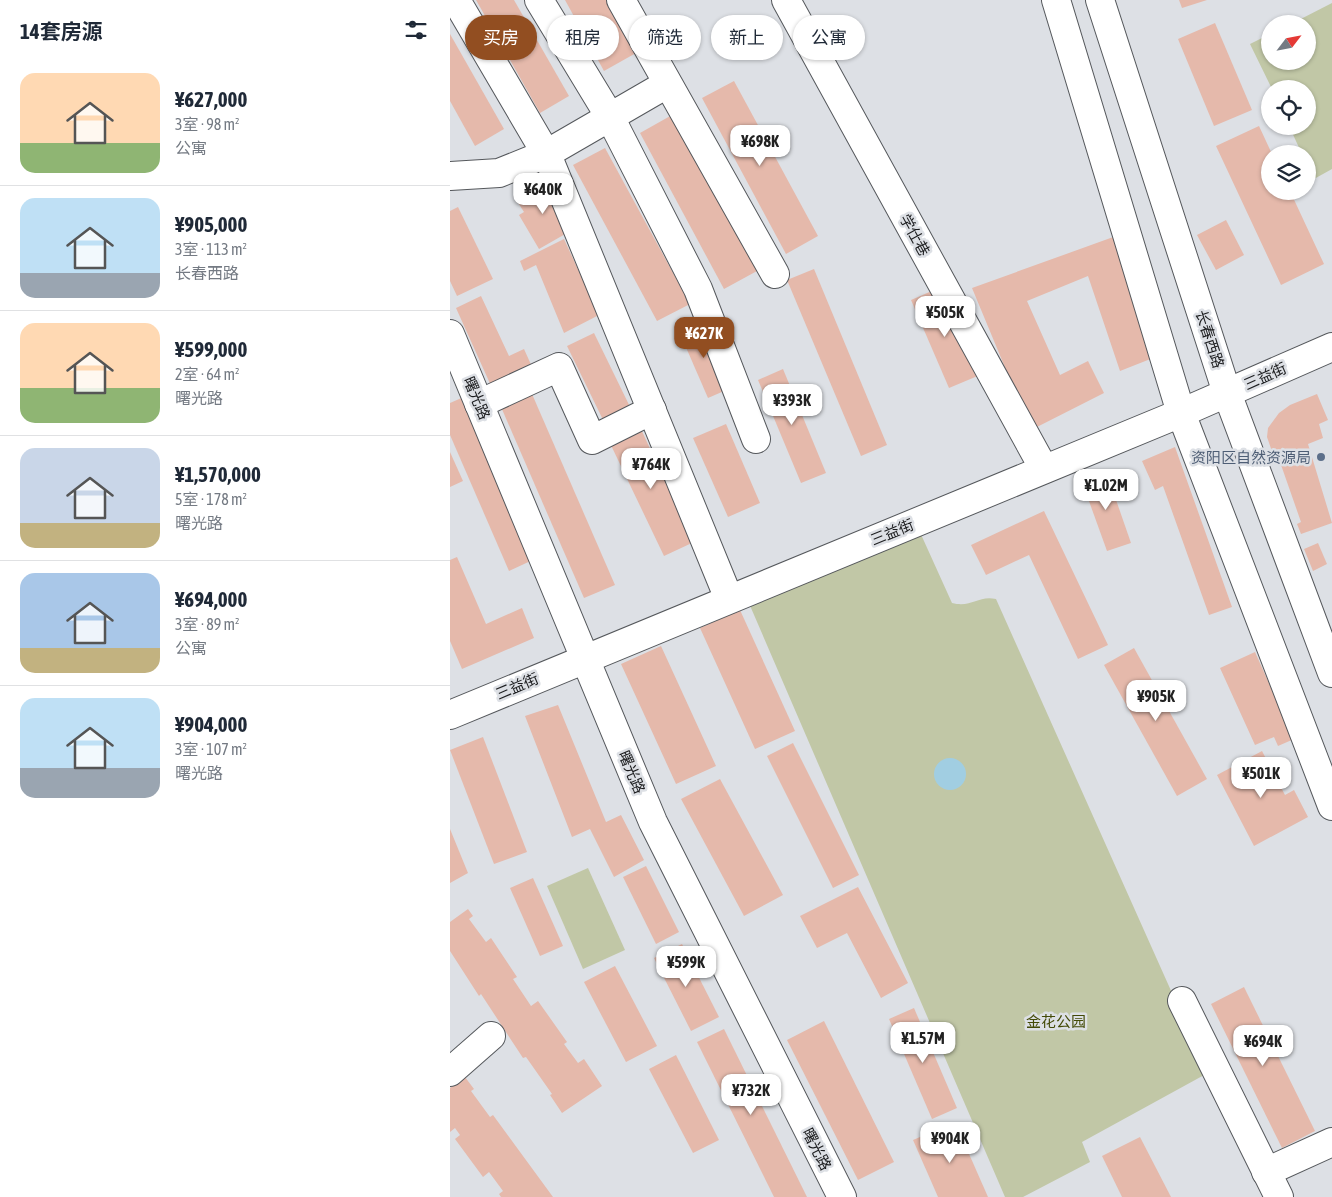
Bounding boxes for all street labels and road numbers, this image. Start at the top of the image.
street label: 学仕巷 [897,211,933,259]
street label: 长春西路 [1193,308,1227,370]
street label: 三益街 [1241,359,1289,393]
street label: 曙光路 [460,374,494,422]
street label: 三益街 [868,516,916,548]
street label: 三益街 [493,669,541,703]
street label: 曙光路 [615,748,649,796]
street label: 曙光路 [799,1125,835,1173]

